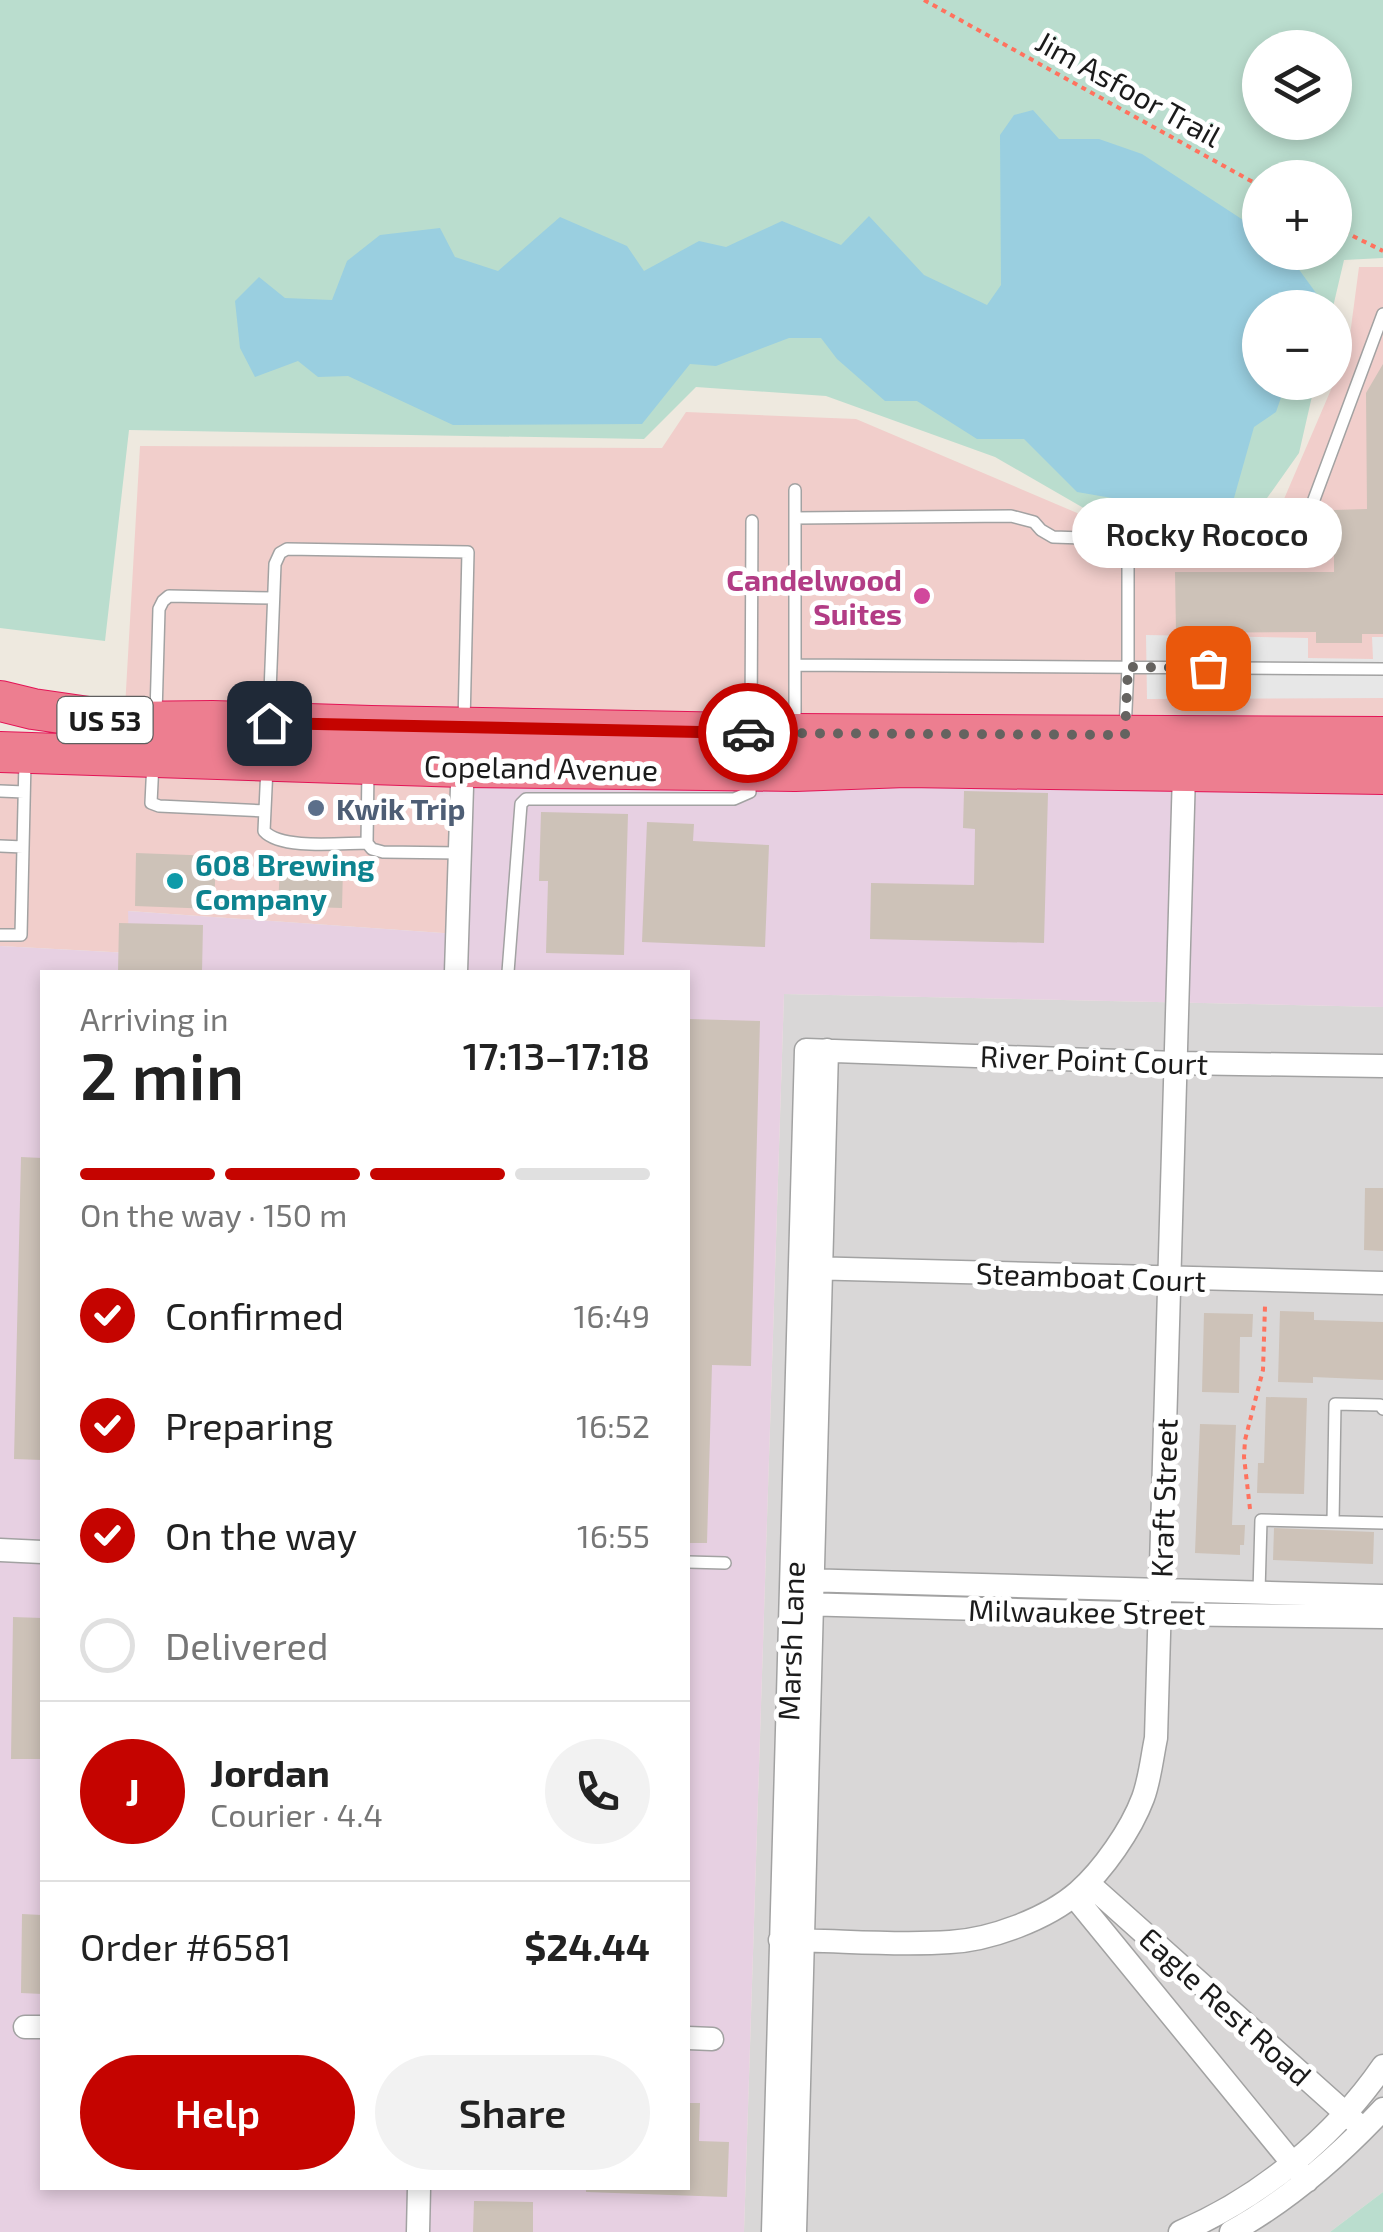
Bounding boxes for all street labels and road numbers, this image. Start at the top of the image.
street label: Jim Asfoor Trail [1030,22,1228,154]
road number: US 53 [58,697,152,743]
street label: Copeland Avenue [424,747,658,787]
street label: River Point Court [979,1037,1209,1081]
street label: Steamboat Court [975,1254,1207,1298]
street label: Kraft Street [1142,1418,1184,1578]
street label: Marsh Lane [769,1561,811,1721]
street label: Milwaukee Street [968,1591,1206,1631]
street label: Eagle Rest Road [1133,1919,1319,2093]

